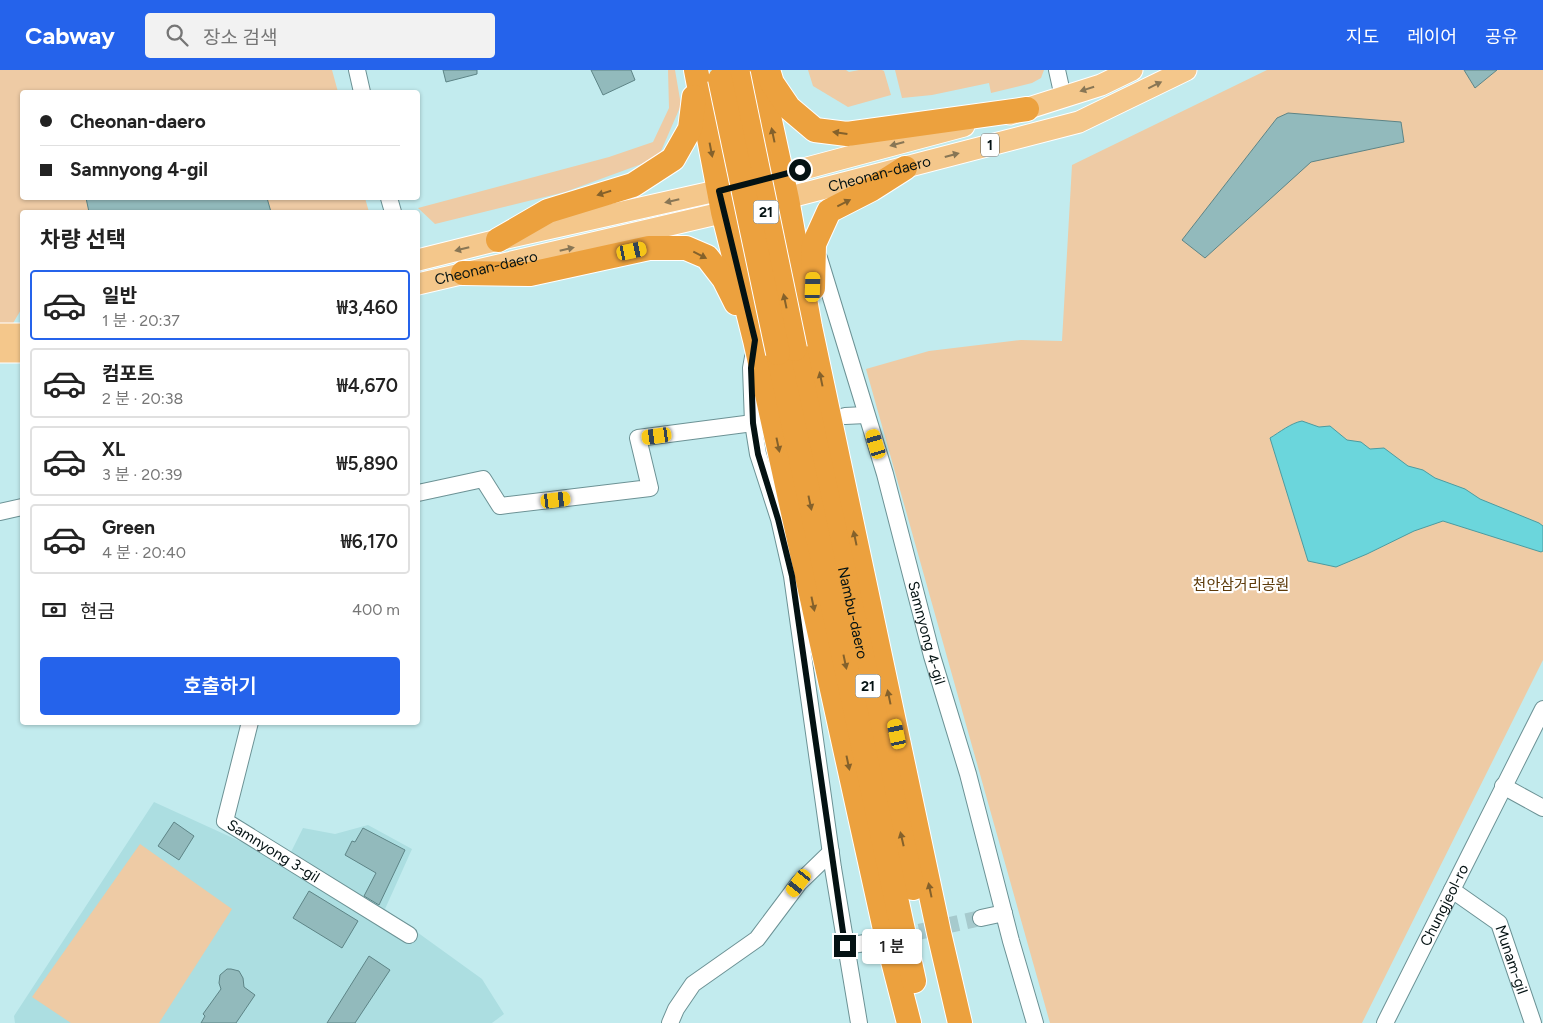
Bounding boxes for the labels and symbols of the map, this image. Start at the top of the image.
one-way arrow [1147,81,1162,89]
one-way arrow [1080,86,1095,94]
one-way arrow [769,127,777,142]
one-way arrow [831,129,847,137]
road number: 1 [981,134,999,156]
one-way arrow [890,140,905,148]
one-way arrow [707,143,715,158]
one-way arrow [945,151,960,159]
street label: Cheonan-daero [826,152,933,196]
route start [789,159,811,181]
one-way arrow [597,190,612,198]
one-way arrow [665,197,680,205]
one-way arrow [837,199,851,207]
road number: 21 [754,200,778,224]
car [615,241,648,261]
one-way arrow [455,245,470,253]
one-way arrow [560,245,575,253]
street label: Cheonan-daero [433,247,540,289]
one-way arrow [693,251,707,259]
car [804,272,821,302]
one-way arrow [781,294,789,309]
one-way arrow [817,371,825,387]
car [641,426,672,446]
car [864,427,887,461]
one-way arrow [774,438,782,453]
car [540,491,571,509]
one-way arrow [807,496,815,512]
one-way arrow [851,530,859,546]
street label: Nambu-daero [834,565,872,661]
park label: 천안삼거리공원 [1193,576,1289,594]
street label: Samnyong 4-gil [904,579,949,687]
one-way arrow [809,596,817,612]
one-way arrow [841,654,849,669]
road number: 21 [856,674,880,698]
one-way arrow [885,689,893,704]
car [886,718,907,750]
one-way arrow [844,755,852,770]
street label: Samnyong 3-gil [224,816,323,886]
one-way arrow [898,832,906,847]
street label: Chungjeol-ro [1416,861,1473,949]
car [783,867,814,899]
one-way arrow [926,883,934,898]
street label: Munam-gil [1491,923,1531,996]
callout: 1 분 [862,928,922,964]
route end [834,935,856,957]

